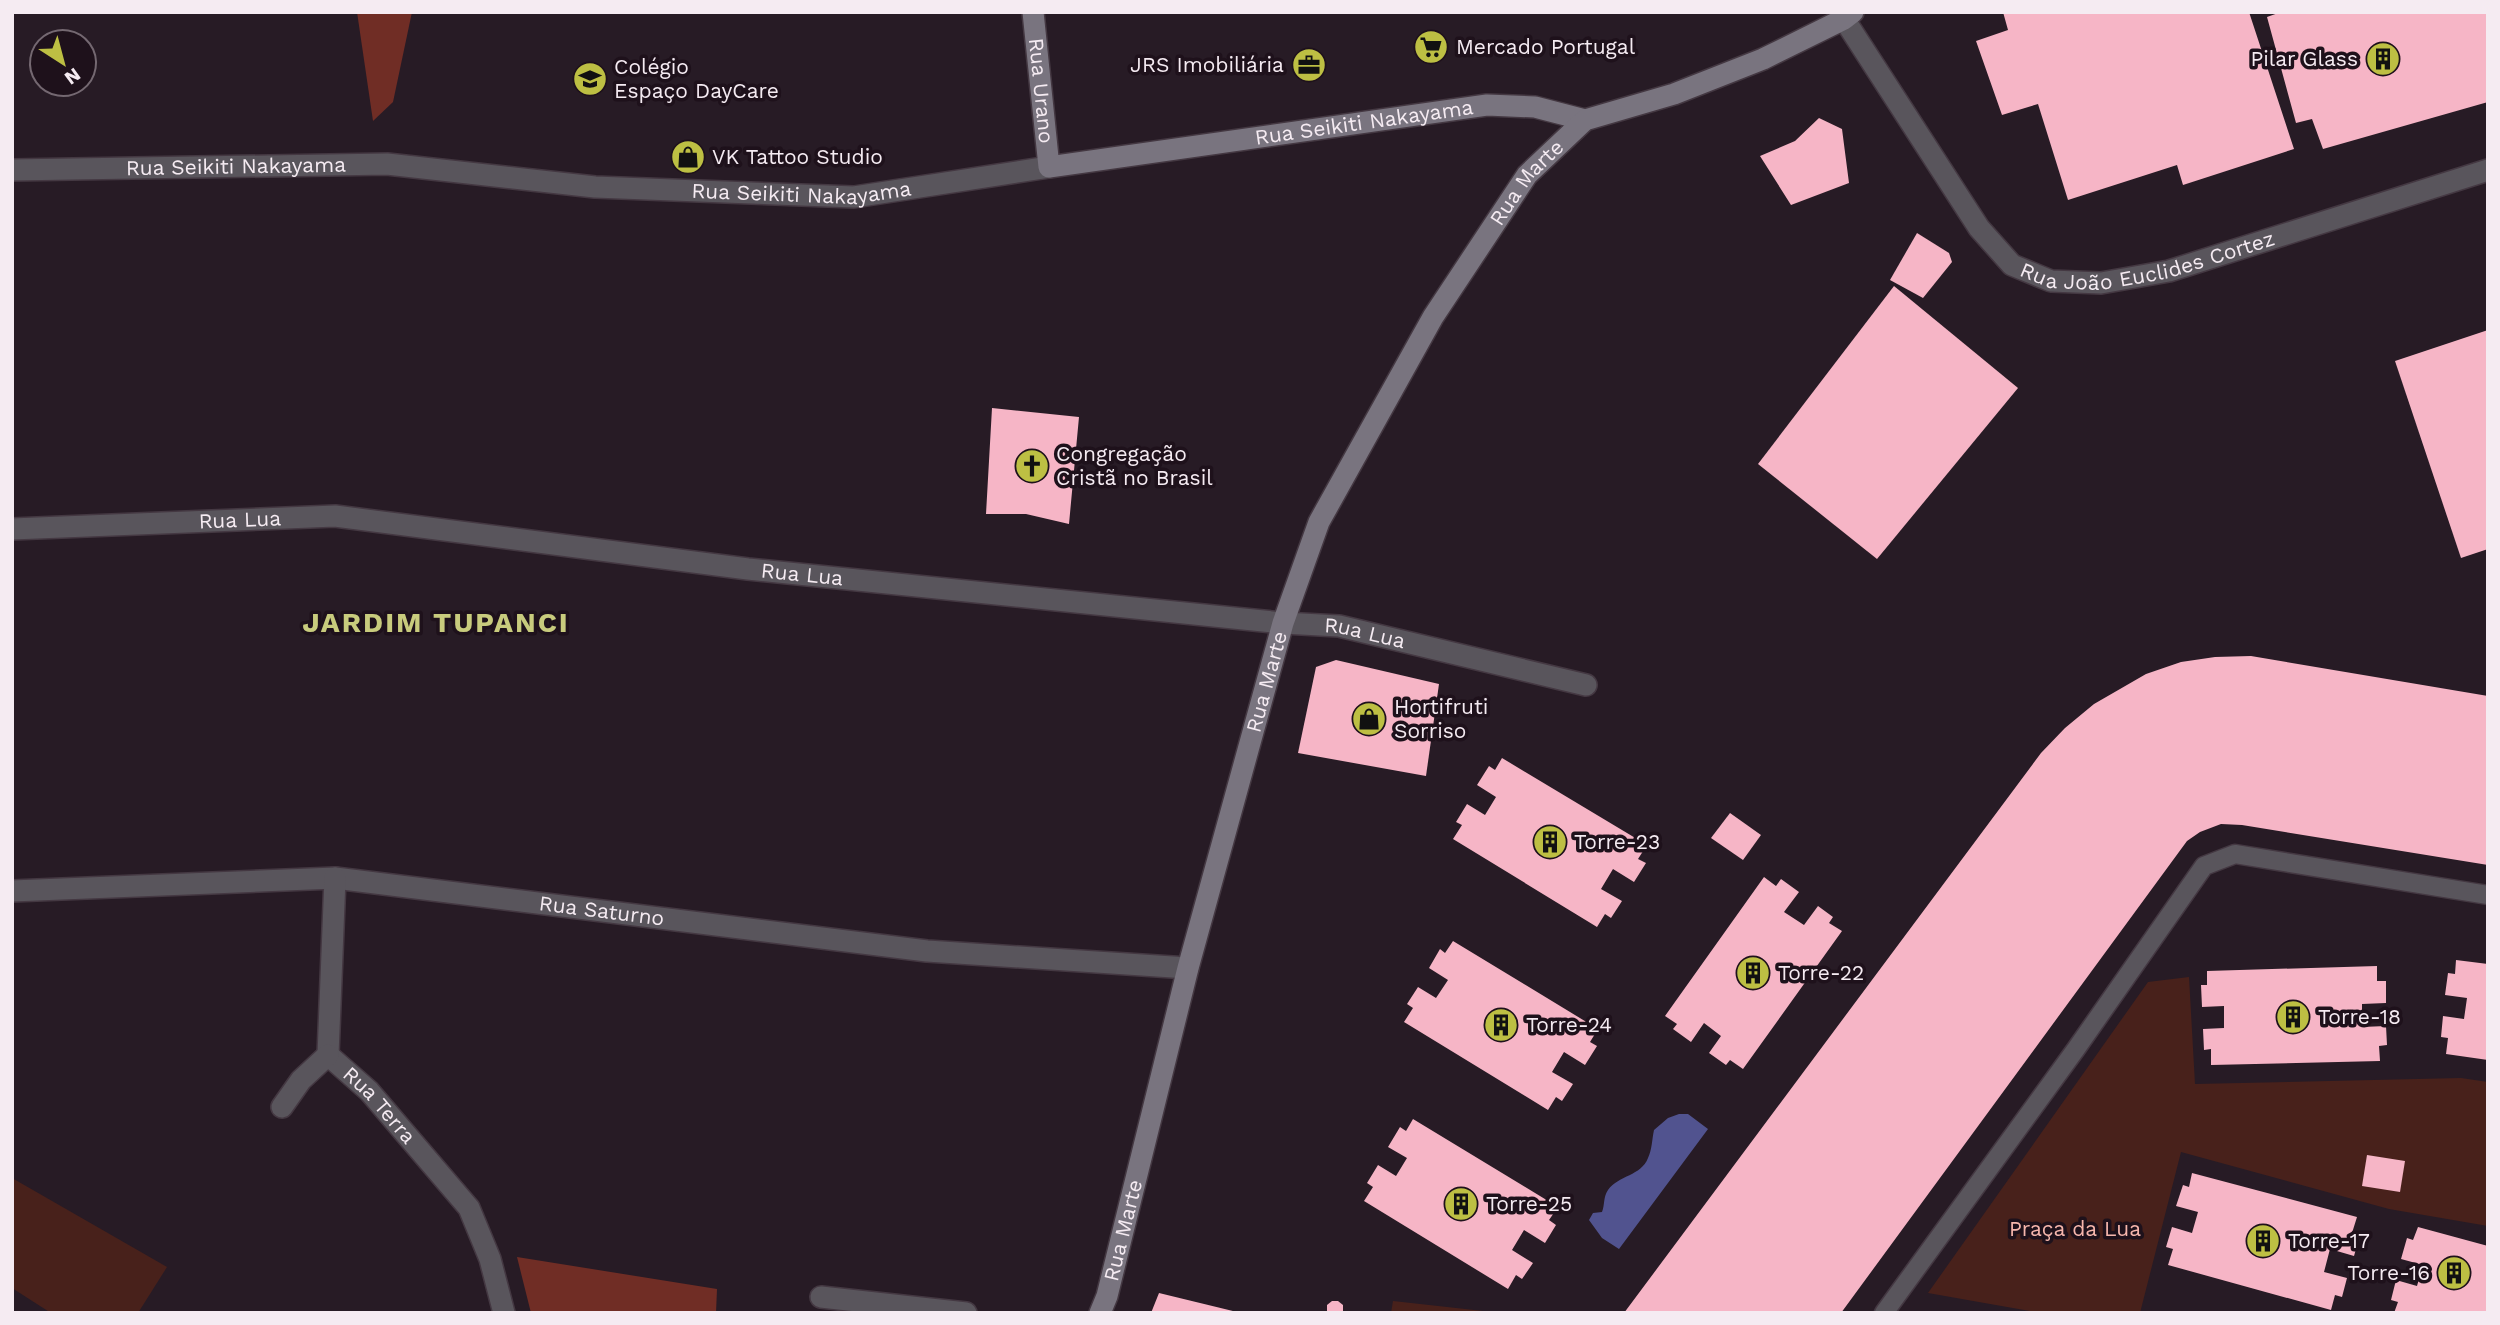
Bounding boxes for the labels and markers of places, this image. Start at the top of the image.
supermarket icon: Mercado Portugal [1412,28,1450,66]
place label: Mercado Portugal [1456,34,1636,59]
building icon: Pilar Glass [2364,40,2402,78]
office icon: JRS Imobiliária [1290,46,1328,84]
place label: Pilar Glass [2250,46,2358,71]
place label: JRS Imobiliária [1130,52,1284,77]
place label: Colégio Espaço DayCare [614,54,779,103]
school or university icon: Colégio Espaço DayCare [571,60,609,98]
shop icon: VK Tattoo Studio [669,138,707,176]
place label: VK Tattoo Studio [712,144,883,169]
place label: Congregação Cristã no Brasil [1056,441,1213,490]
church icon: Congregação Cristã no Brasil [1013,447,1051,485]
place label: Hortifruti Sorriso [1394,694,1488,743]
shop icon: Hortifruti Sorriso [1350,700,1388,738]
building icon: Torre-23 [1531,823,1569,861]
place label: Torre-23 [1574,829,1660,854]
building icon: Torre-22 [1734,954,1772,992]
place label: Torre-22 [1778,960,1864,985]
building icon: Torre-18 [2274,998,2312,1036]
place label: Torre-18 [2318,1004,2401,1029]
building icon: Torre-24 [1482,1006,1520,1044]
place label: Torre-24 [1526,1012,1612,1037]
building icon: Torre-25 [1442,1185,1480,1223]
place label: Torre-25 [1486,1191,1572,1216]
building icon: Torre-17 [2244,1222,2282,1260]
place label: Torre-17 [2288,1228,2370,1253]
building icon: Torre-16 [2435,1254,2473,1292]
place label: Torre-16 [2347,1260,2430,1285]

